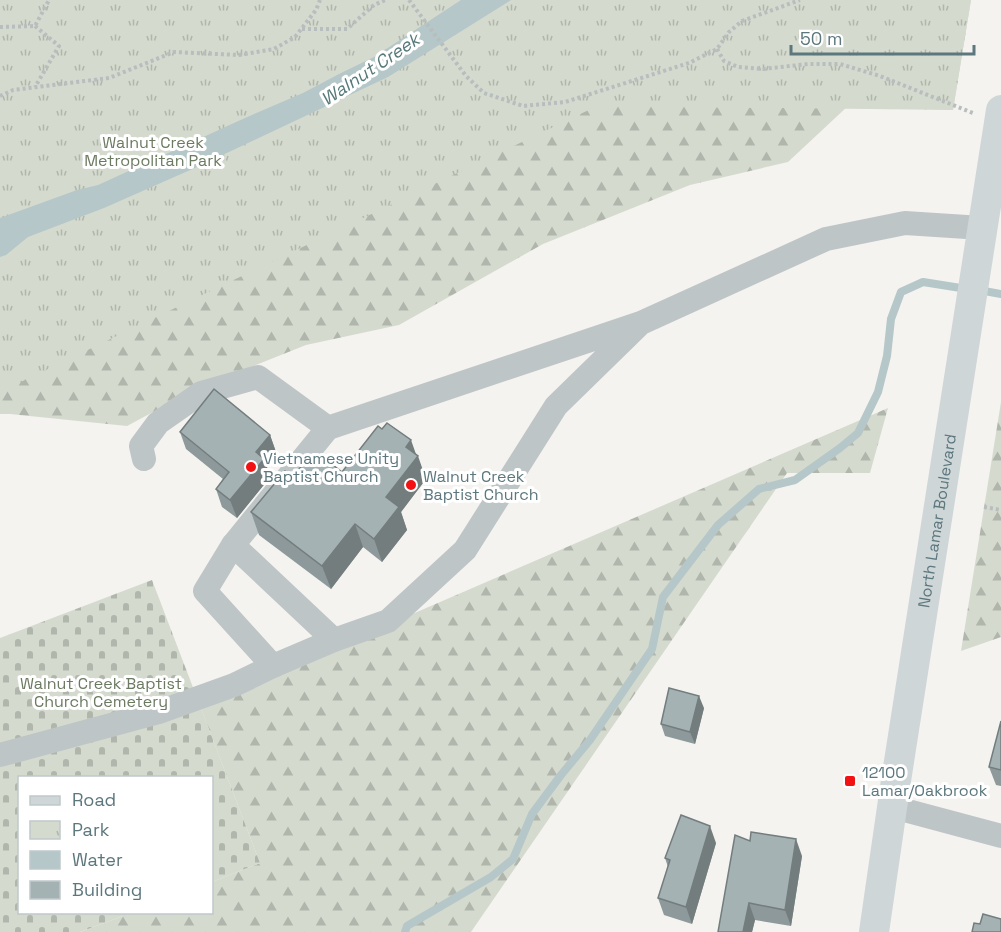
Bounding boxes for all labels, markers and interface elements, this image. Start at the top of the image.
scale bar [791,18,974,56]
water label: Walnut Creek [316,26,426,110]
text: 50 m [800,27,842,50]
park label: Walnut Creek Metropolitan Park [84,132,222,171]
street label: North Lamar Boulevard [913,432,961,609]
place label: Vietnamese Unity Baptist Church [263,448,399,487]
marker: Vietnamese Unity Baptist Church [244,460,258,474]
place label: Walnut Creek Baptist Church [423,466,539,505]
marker: Walnut Creek Baptist Church [404,478,418,492]
park label: Walnut Creek Baptist Church Cemetery [20,673,182,712]
place label: 12100 Lamar/Oakbrook [862,762,988,801]
marker: 12100 Lamar/Oakbrook [843,774,857,788]
legend [18,776,213,914]
text: Road [72,788,116,811]
text: Park [72,818,110,841]
text: Water [72,848,123,871]
text: Building [72,878,142,901]

